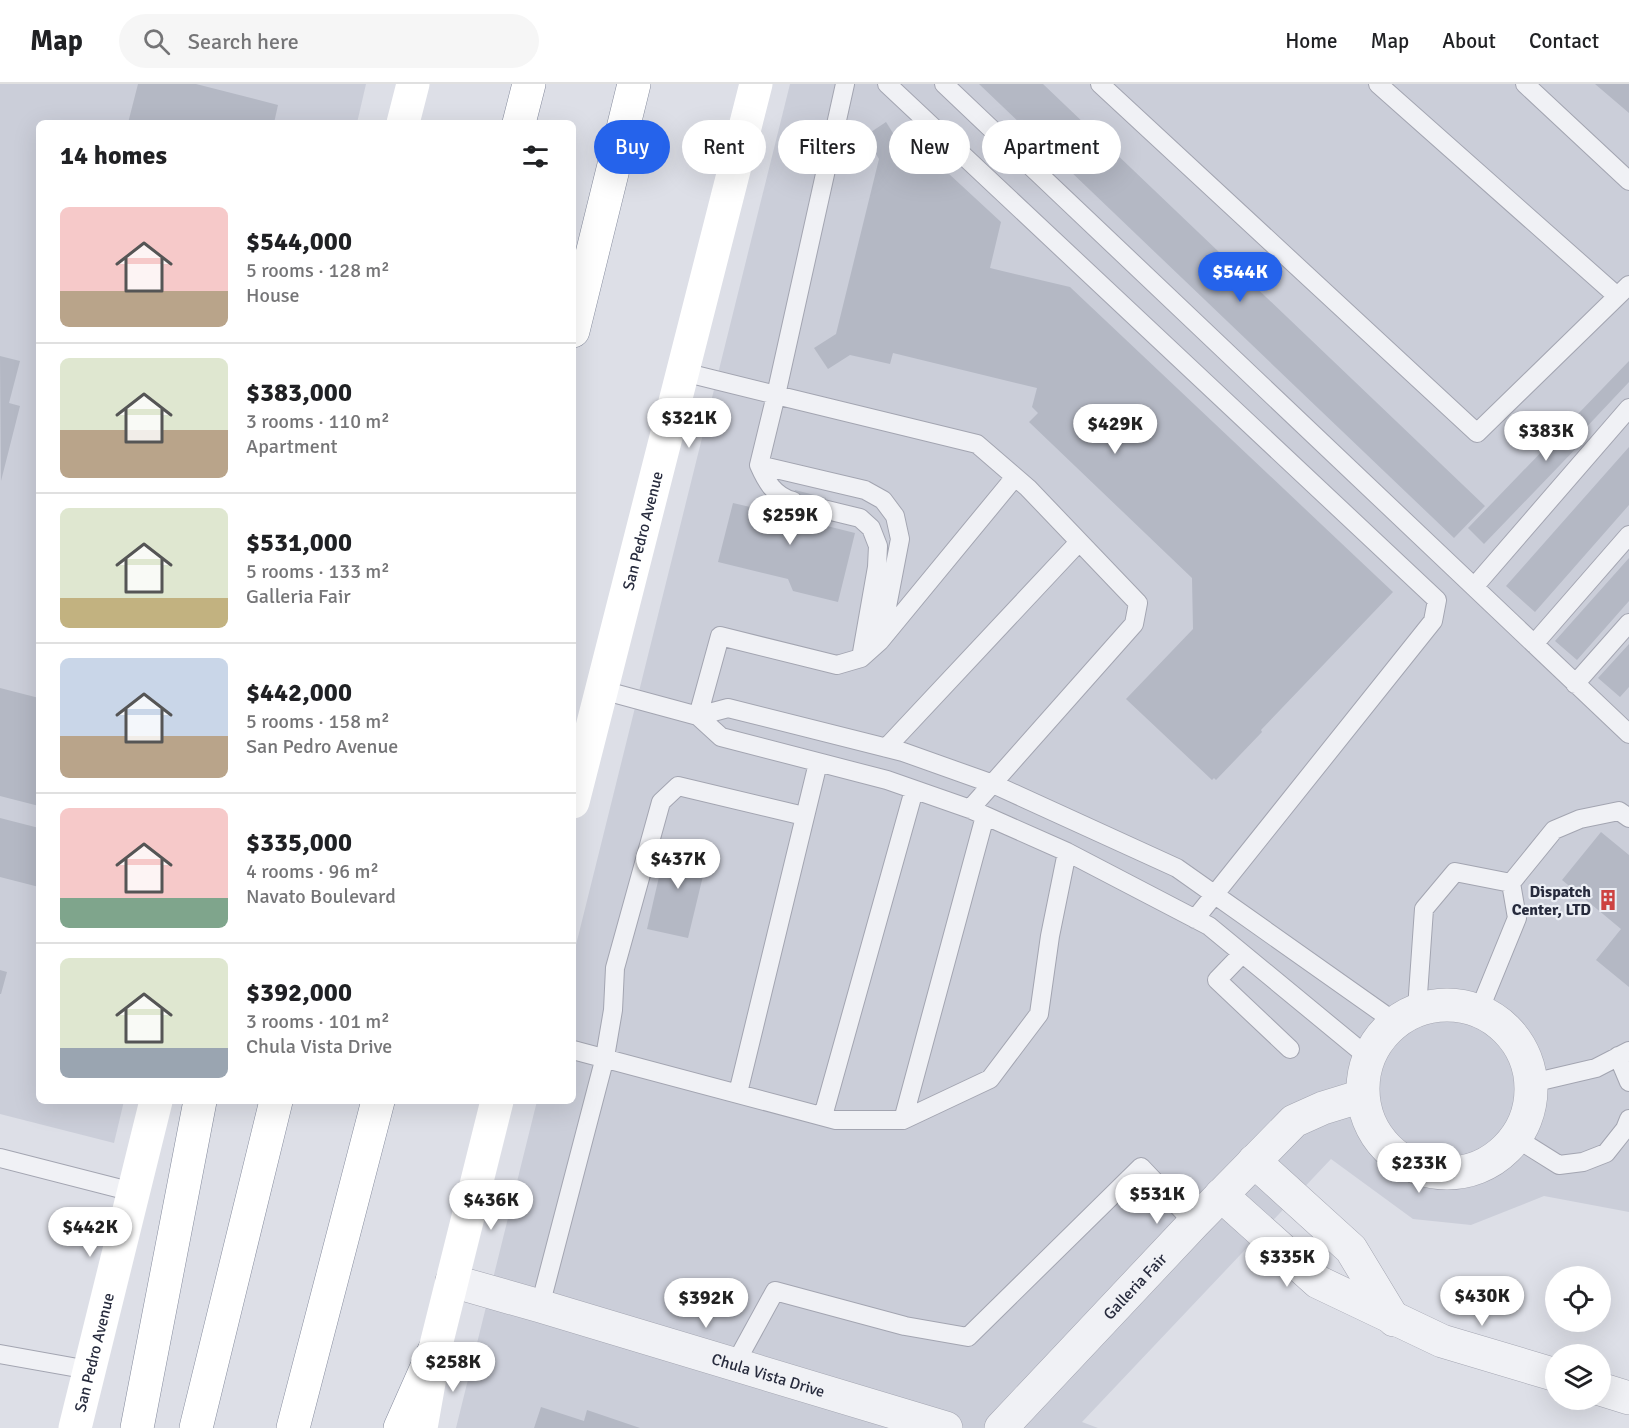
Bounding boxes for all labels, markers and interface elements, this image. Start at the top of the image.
search box [119,14,539,68]
text: Map [30,24,83,58]
icon: search [140,25,173,58]
text: Search here [188,28,299,55]
text: Home [1285,28,1338,54]
text: Map [1371,28,1409,54]
text: About [1442,28,1496,54]
text: Contact [1529,28,1599,54]
chip: Buy [594,120,670,174]
chip: Rent [682,120,766,174]
chip: Filters [778,120,877,174]
chip: New [889,120,970,174]
chip: Apartment [982,120,1121,174]
text: 14 homes [60,140,167,172]
icon: filters [519,140,552,173]
text: $544,000 [246,226,352,258]
icon: home [108,231,180,303]
pin: $544K [1198,252,1282,303]
text: 5 rooms · 128 m² [246,258,390,283]
text: $544K [1212,259,1268,284]
text: House [246,283,300,308]
text: $383,000 [246,377,352,409]
icon: home [108,382,180,454]
pin: $321K [647,398,731,449]
pin: $429K [1073,404,1157,455]
text: $321K [661,405,717,430]
text: 3 rooms · 110 m² [246,409,390,434]
text: $429K [1087,411,1143,436]
pin: $383K [1504,411,1588,462]
text: $383K [1518,418,1574,443]
text: Apartment [246,434,338,459]
street label: San Pedro Avenue [618,469,668,592]
pin: $259K [748,495,832,546]
text: $259K [762,502,818,527]
text: $531,000 [246,527,352,559]
icon: home [108,532,180,604]
text: 5 rooms · 133 m² [246,559,390,584]
text: Galleria Fair [246,584,351,609]
text: $442,000 [246,677,352,709]
icon: home [108,682,180,754]
text: 5 rooms · 158 m² [246,709,390,734]
text: San Pedro Avenue [246,734,398,759]
text: $335,000 [246,827,352,859]
icon: home [108,832,180,904]
pin: $437K [636,839,720,890]
text: $437K [650,846,706,871]
text: 4 rooms · 96 m² [246,859,379,884]
place label: Dispatch Center, LTD [1512,882,1591,920]
text: Navato Boulevard [246,884,396,909]
building icon: Dispatch Center, LTD [1596,888,1620,912]
text: $392,000 [246,977,352,1009]
icon: home [108,982,180,1054]
text: 3 rooms · 101 m² [246,1009,390,1034]
text: Chula Vista Drive [246,1034,392,1059]
pin: $233K [1377,1143,1461,1194]
text: $233K [1391,1150,1447,1175]
pin: $531K [1115,1174,1199,1225]
pin: $436K [449,1180,533,1231]
text: $531K [1129,1181,1185,1206]
text: $436K [463,1187,519,1212]
pin: $442K [48,1207,132,1258]
text: $442K [62,1214,118,1239]
pin: $335K [1245,1237,1329,1288]
text: $335K [1259,1244,1315,1269]
street label: Galleria Fair [1099,1249,1172,1324]
map controls [1545,1266,1611,1410]
button: locate [1545,1266,1611,1332]
pin: $430K [1440,1276,1524,1327]
pin: $392K [664,1278,748,1329]
text: $430K [1454,1283,1510,1308]
text: $392K [678,1285,734,1310]
street label: San Pedro Avenue [70,1291,119,1414]
pin: $258K [411,1342,495,1393]
button: layers [1545,1344,1611,1410]
text: $258K [425,1349,481,1374]
street label: Chula Vista Drive [709,1349,827,1402]

